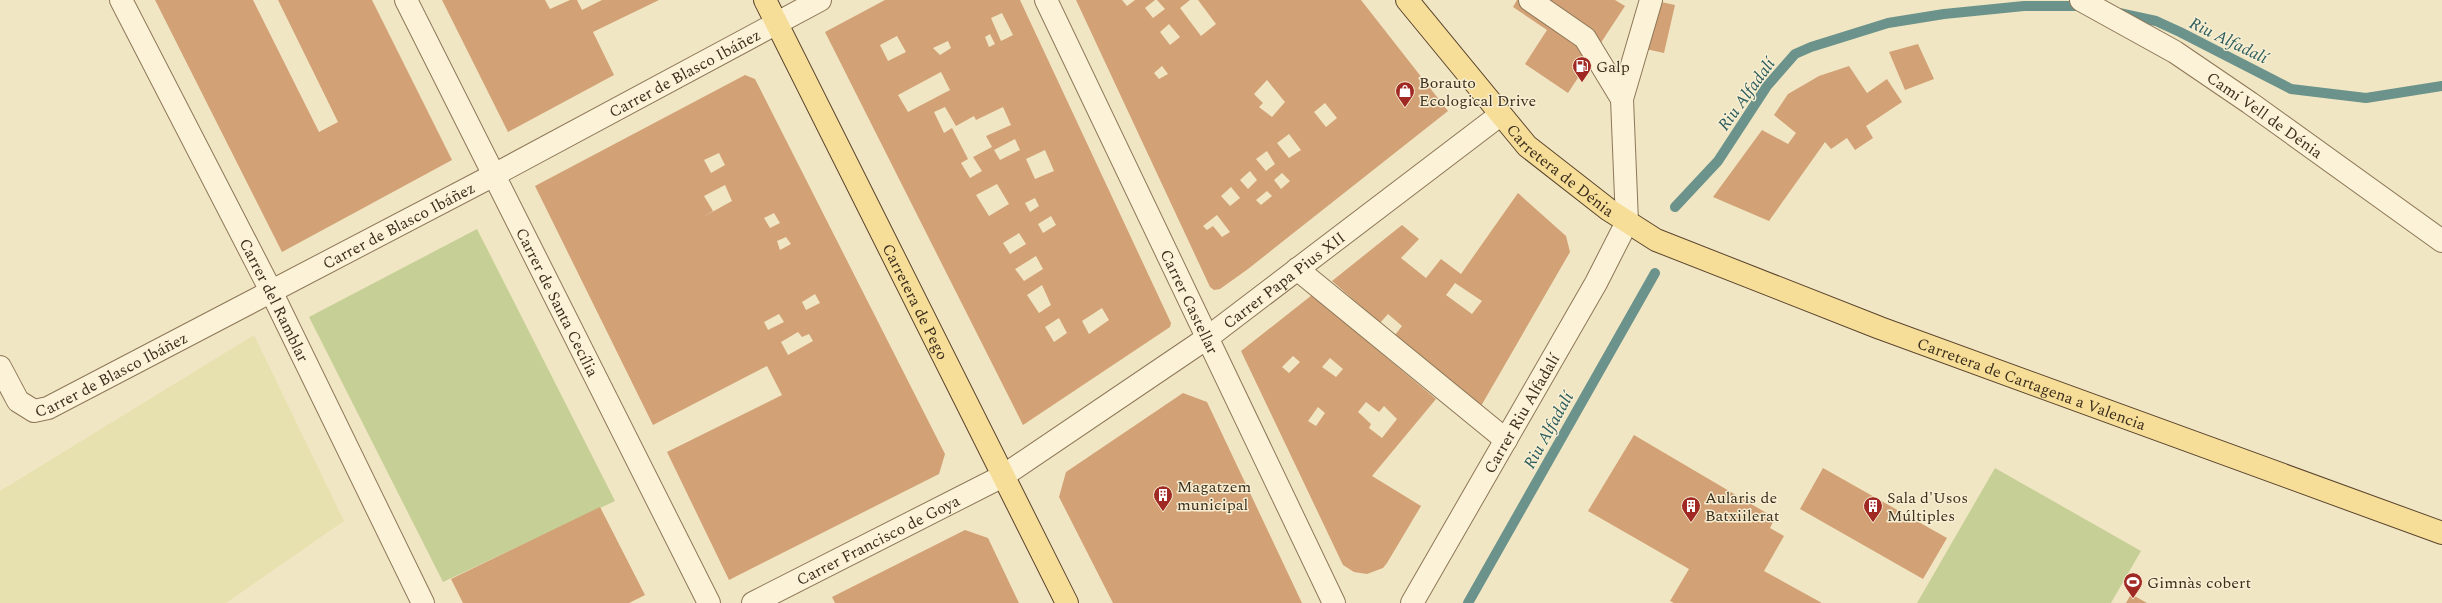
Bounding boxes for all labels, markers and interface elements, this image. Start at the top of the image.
water label: Riu Alfadalí [2185,11,2274,72]
street label: Carrer de Blasco Ibáñez [605,23,765,124]
water label: Riu Alfadalí [1711,51,1783,136]
fuel station icon: Galp [1571,55,1593,83]
place label: Galp [1596,55,1630,79]
street label: Camí Vell de Dénia [2202,66,2328,165]
place label: Borauto Ecological Drive [1419,71,1536,113]
shop icon: Borauto Ecological Drive [1394,80,1416,108]
street label: Carretera de Dénia [1500,119,1619,223]
street label: Carrer de Blasco Ibáñez [318,176,479,276]
street label: Carrer de Santa Cecília [509,224,605,381]
street label: Carrer Papa Pius XII [1218,226,1351,335]
street label: Carrer del Ramblar [233,234,315,366]
street label: Carretera de Pego [876,239,954,364]
street label: Carrer Castellar [1154,245,1224,358]
street label: Carrer de Blasco Ibáñez [33,326,192,423]
street label: Carretera de Cartagena a Valencia [1914,332,2149,437]
street label: Carrer Riu Alfadalí [1479,351,1563,477]
water label: Riu Alfadalí [1519,388,1577,472]
place label: Magatzem municipal [1177,475,1251,517]
building icon: Magatzem municipal [1152,484,1174,512]
place label: Aularis de Batxiilerat [1705,486,1780,528]
place label: Sala d'Usos Múltiples [1887,486,1968,528]
street label: Carrer Francisco de Goya [792,489,964,592]
building icon: Aularis de Batxiilerat [1680,495,1702,523]
building icon: Sala d'Usos Múltiples [1862,495,1884,523]
sports icon: Gimnàs cobert [2122,571,2144,599]
place label: Gimnàs cobert [2147,571,2251,595]

